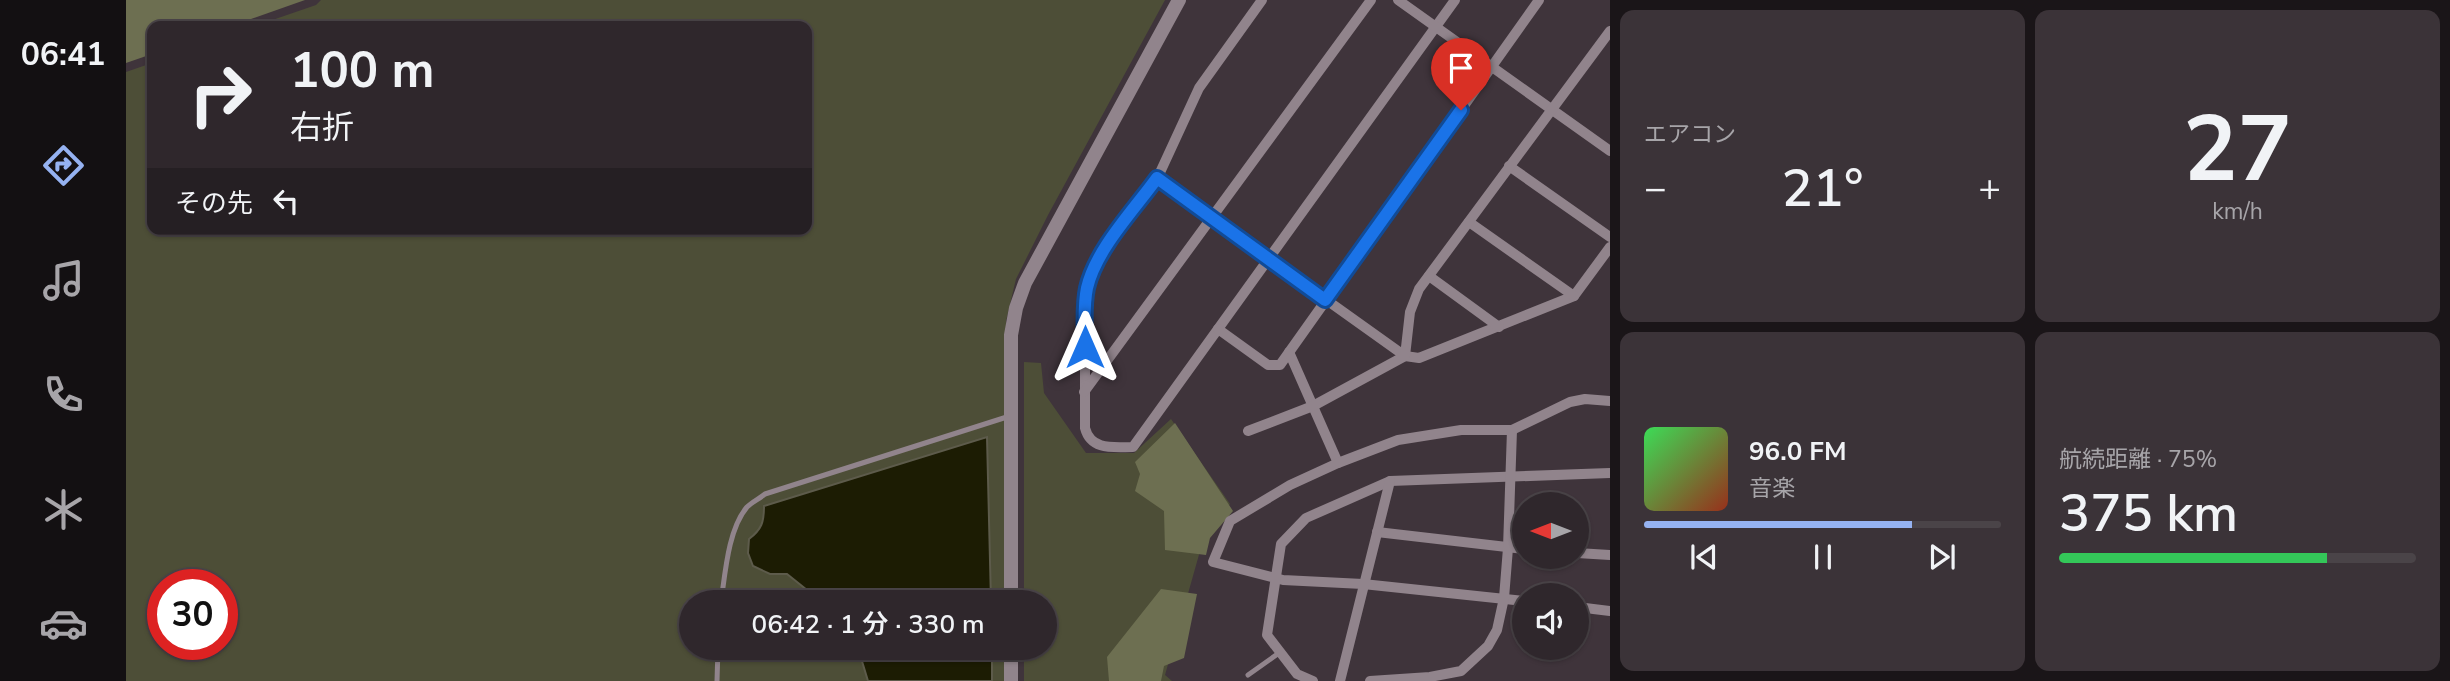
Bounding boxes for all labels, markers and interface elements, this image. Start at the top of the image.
text: 06:41 [21,33,105,76]
text: 100 m [290,37,434,104]
pin [1431,38,1491,110]
icon: right [175,49,266,140]
icon: arrive [1442,49,1480,87]
text: 27 [2183,88,2292,212]
text: 右折 [290,106,354,149]
text: エアコン [1644,119,1736,150]
icon: directions [39,141,88,190]
text: 21° [1782,153,1863,224]
text: − [1644,163,1667,214]
text: + [1978,163,2001,214]
icon: left [267,182,305,220]
text: その先 [175,186,253,221]
text: km/h [2212,196,2263,227]
icon: music [39,256,88,305]
position arrow [1048,310,1122,384]
icon: phone [39,370,88,419]
text: 96.0 FM [1749,434,1846,469]
text: 航続距離 · 75% [2059,444,2217,475]
text: 音楽 [1749,473,1795,504]
text: 375 km [2059,478,2238,549]
icon: climate [39,485,88,534]
north arrow [1512,492,1589,569]
map controls [1512,492,1589,660]
icon: previous [1685,538,1723,576]
icon: pause [1804,538,1842,576]
icon: next [1923,538,1961,576]
speed limit sign: 30 [147,569,238,660]
button: sound [1512,583,1589,660]
icon: car [39,599,88,648]
text: 06:42 · 1 分 · 330 m [752,607,984,642]

